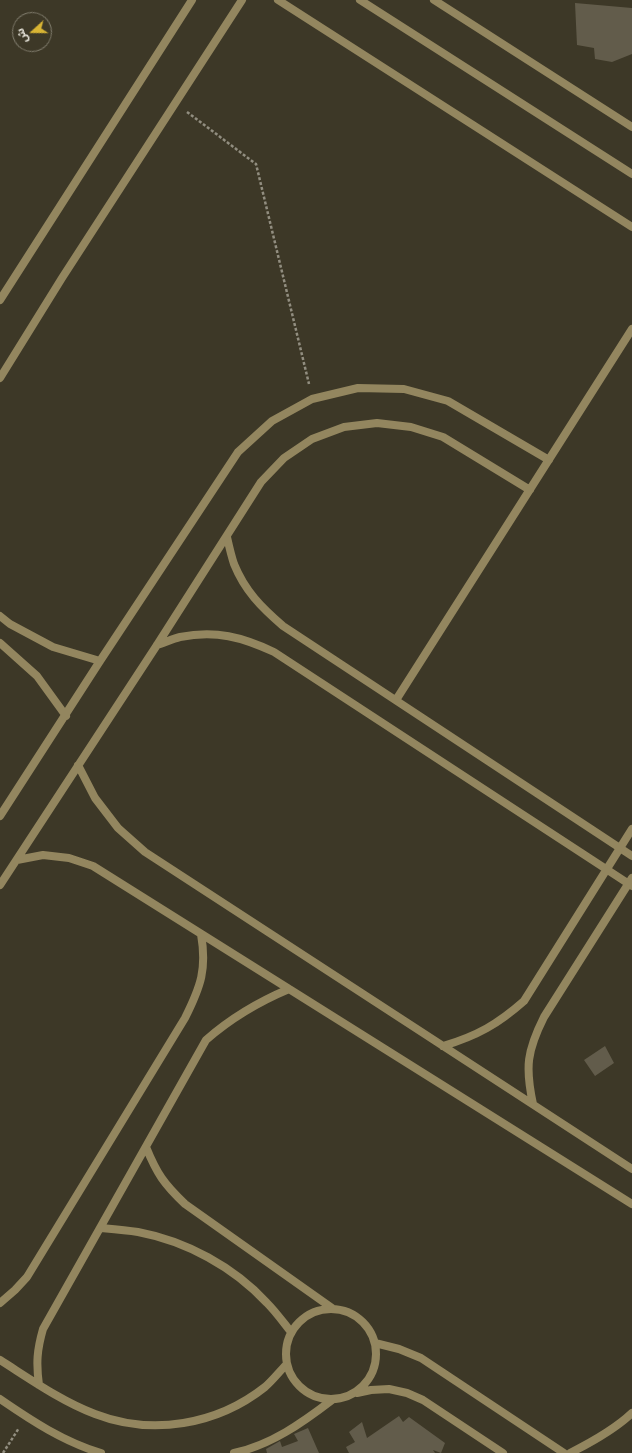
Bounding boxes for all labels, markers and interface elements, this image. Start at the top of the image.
north arrow [12,12,52,52]
text: ش [12,27,30,45]

